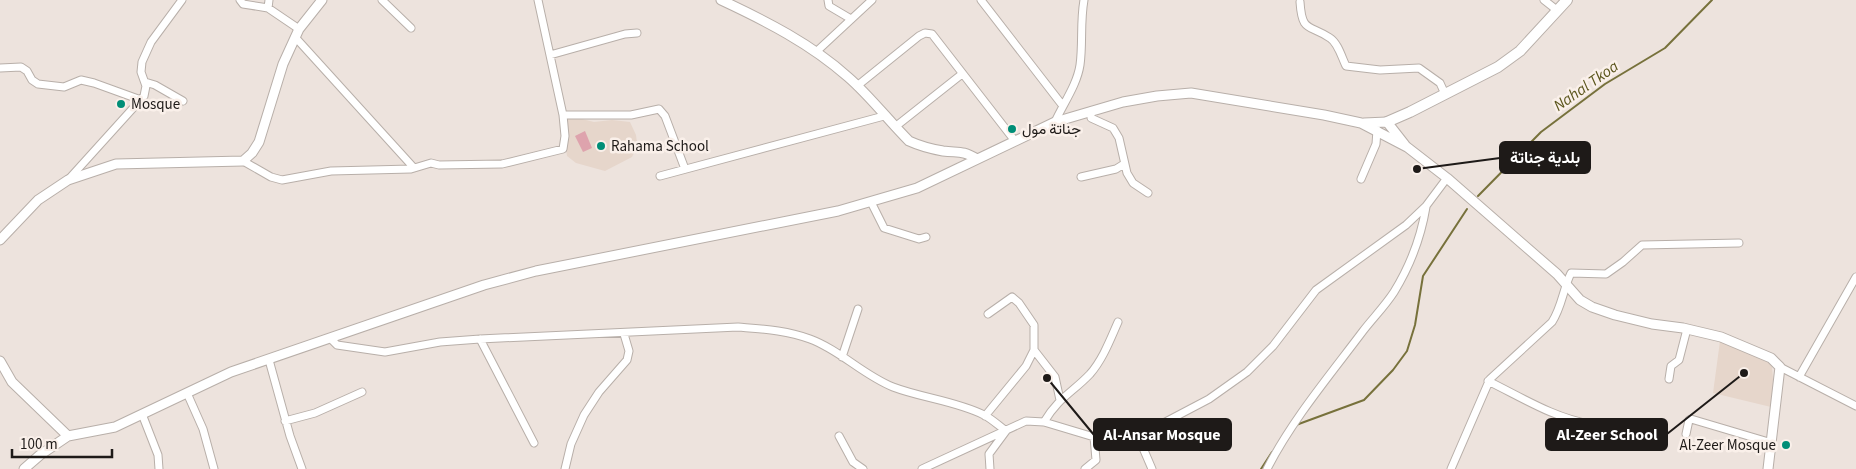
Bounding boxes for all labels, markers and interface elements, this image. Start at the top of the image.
water label: Nahal Tkoa [1549,55,1623,116]
place label: Mosque [131,94,180,115]
marker: Mosque [115,98,127,110]
place label: جناتة مول [1022,119,1081,140]
marker: جناتة مول [1006,123,1018,135]
place label: Rahama School [611,136,709,157]
marker: Rahama School [595,140,607,152]
callout: بلدية جناتة [1500,142,1590,173]
text: بلدية جناتة [1510,147,1580,169]
callout: Al-Ansar Mosque [1094,419,1231,450]
callout: Al-Zeer School [1546,419,1667,450]
text: Al-Ansar Mosque [1102,424,1221,446]
text: Al-Zeer School [1555,424,1658,446]
scale bar [12,426,112,458]
text: 100 m [20,434,58,455]
place label: Al-Zeer Mosque [1680,435,1776,456]
marker: Al-Zeer Mosque [1780,439,1792,451]

